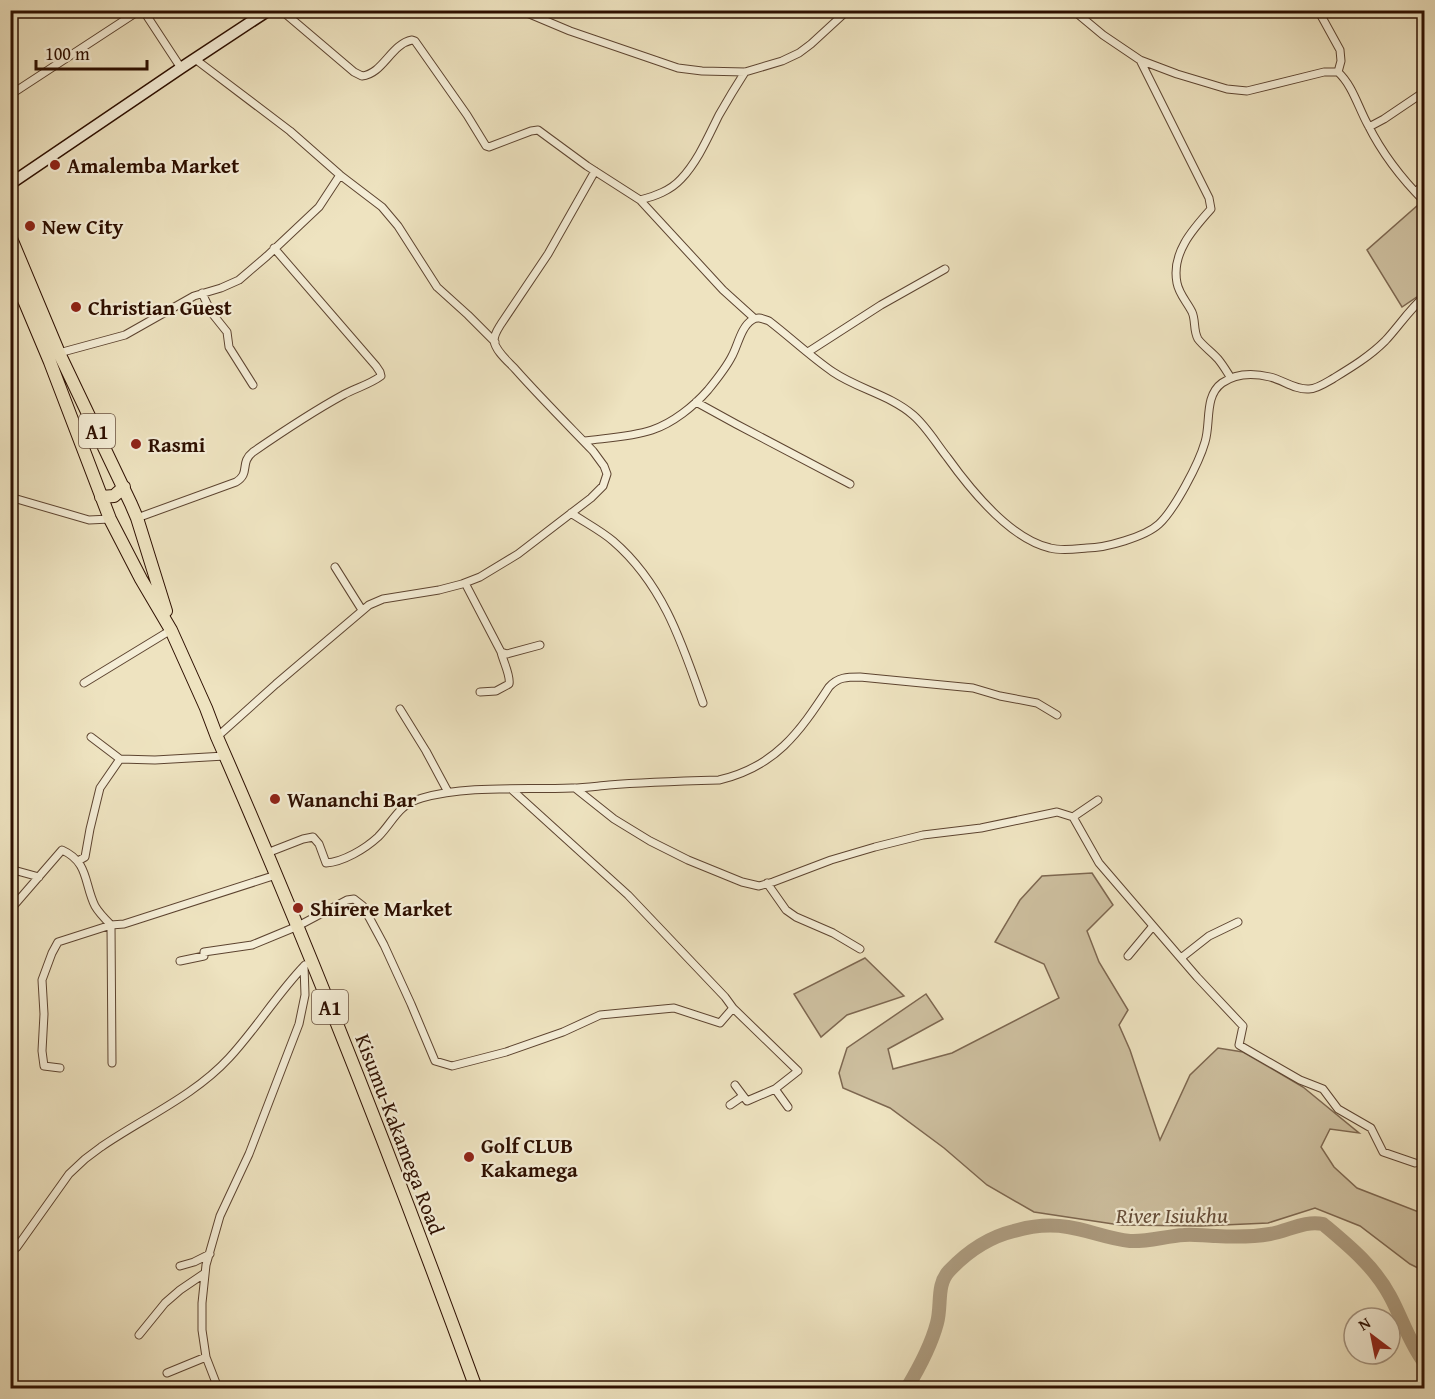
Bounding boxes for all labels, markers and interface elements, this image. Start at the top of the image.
scale bar [36,33,147,71]
text: 100 m [45,40,90,67]
place label: Amalemba Market [67,150,239,181]
marker: Amalemba Market [48,158,62,172]
place label: New City [42,211,123,242]
marker: New City [23,219,37,233]
place label: Christian Guest [88,292,232,323]
marker: Christian Guest [69,300,83,314]
road number: A1 [79,414,115,448]
place label: Rasmi [148,429,206,460]
marker: Rasmi [129,437,143,451]
place label: Wananchi Bar [287,784,417,815]
marker: Wananchi Bar [268,792,282,806]
place label: Shirere Market [310,893,452,924]
marker: Shirere Market [291,901,305,915]
road number: A1 [312,990,348,1024]
street label: Kisumu-Kakamega Road [347,1029,453,1240]
place label: Golf CLUB Kakamega [481,1130,578,1185]
marker: Golf CLUB Kakamega [462,1150,476,1164]
water label: River Isiukhu [1115,1199,1228,1231]
north arrow [1342,1306,1402,1366]
text: N [1353,1310,1375,1336]

